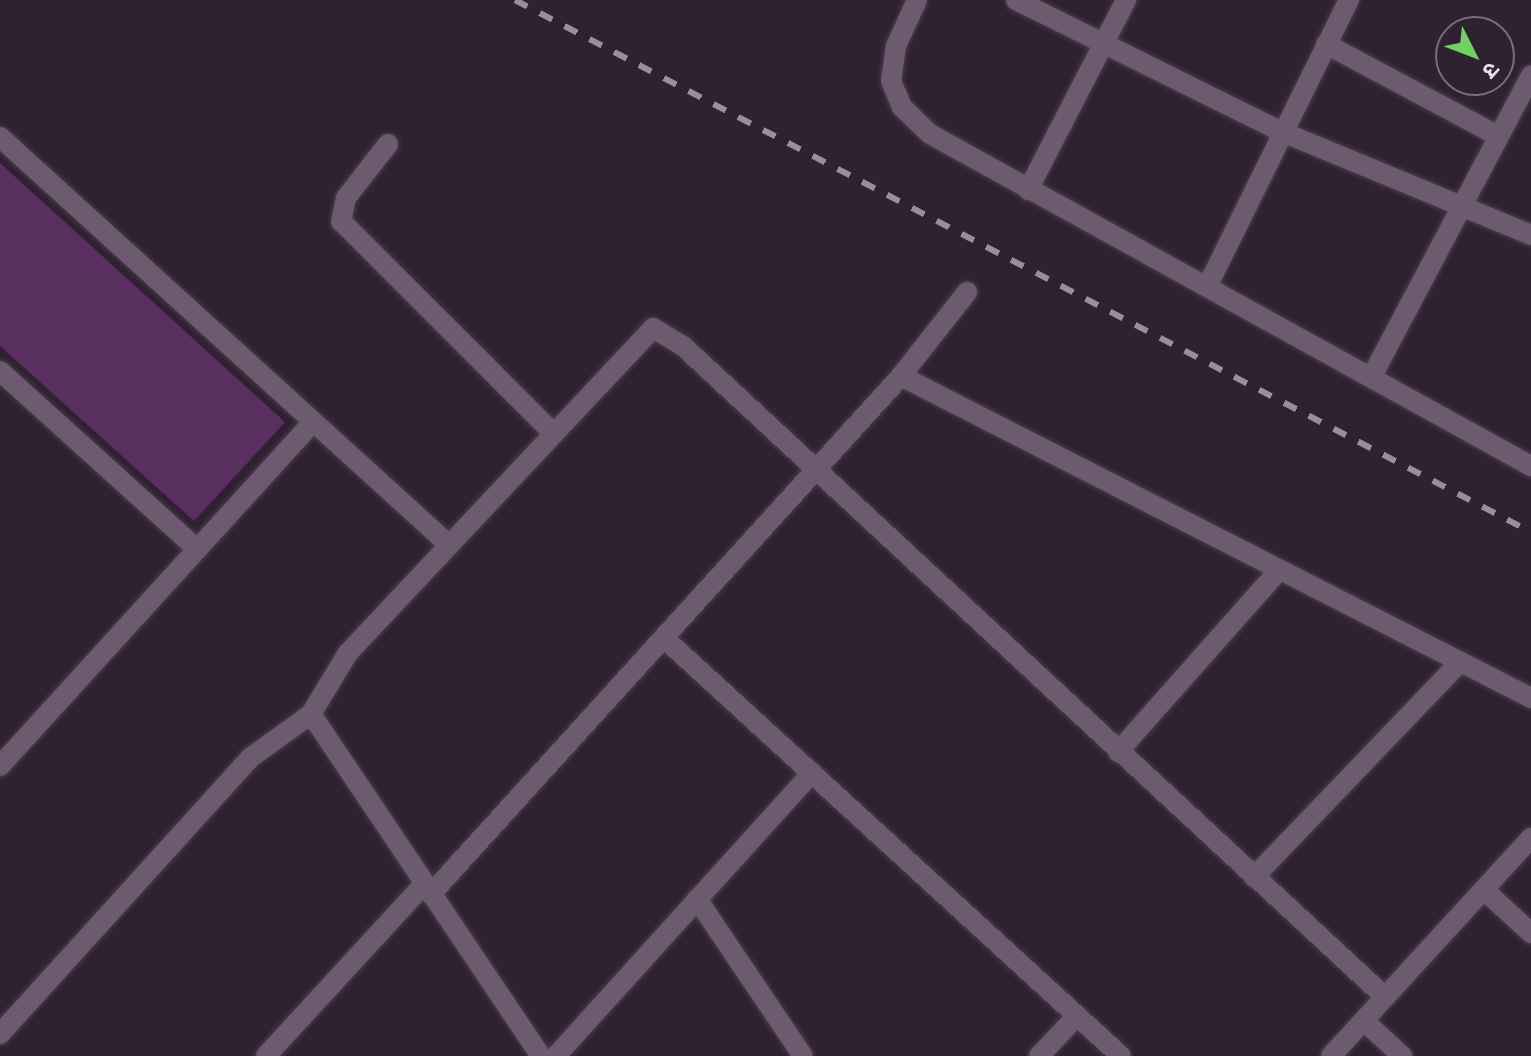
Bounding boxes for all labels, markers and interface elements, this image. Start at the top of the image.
north arrow [1435,16,1515,96]
text: उ [1477,57,1506,85]

